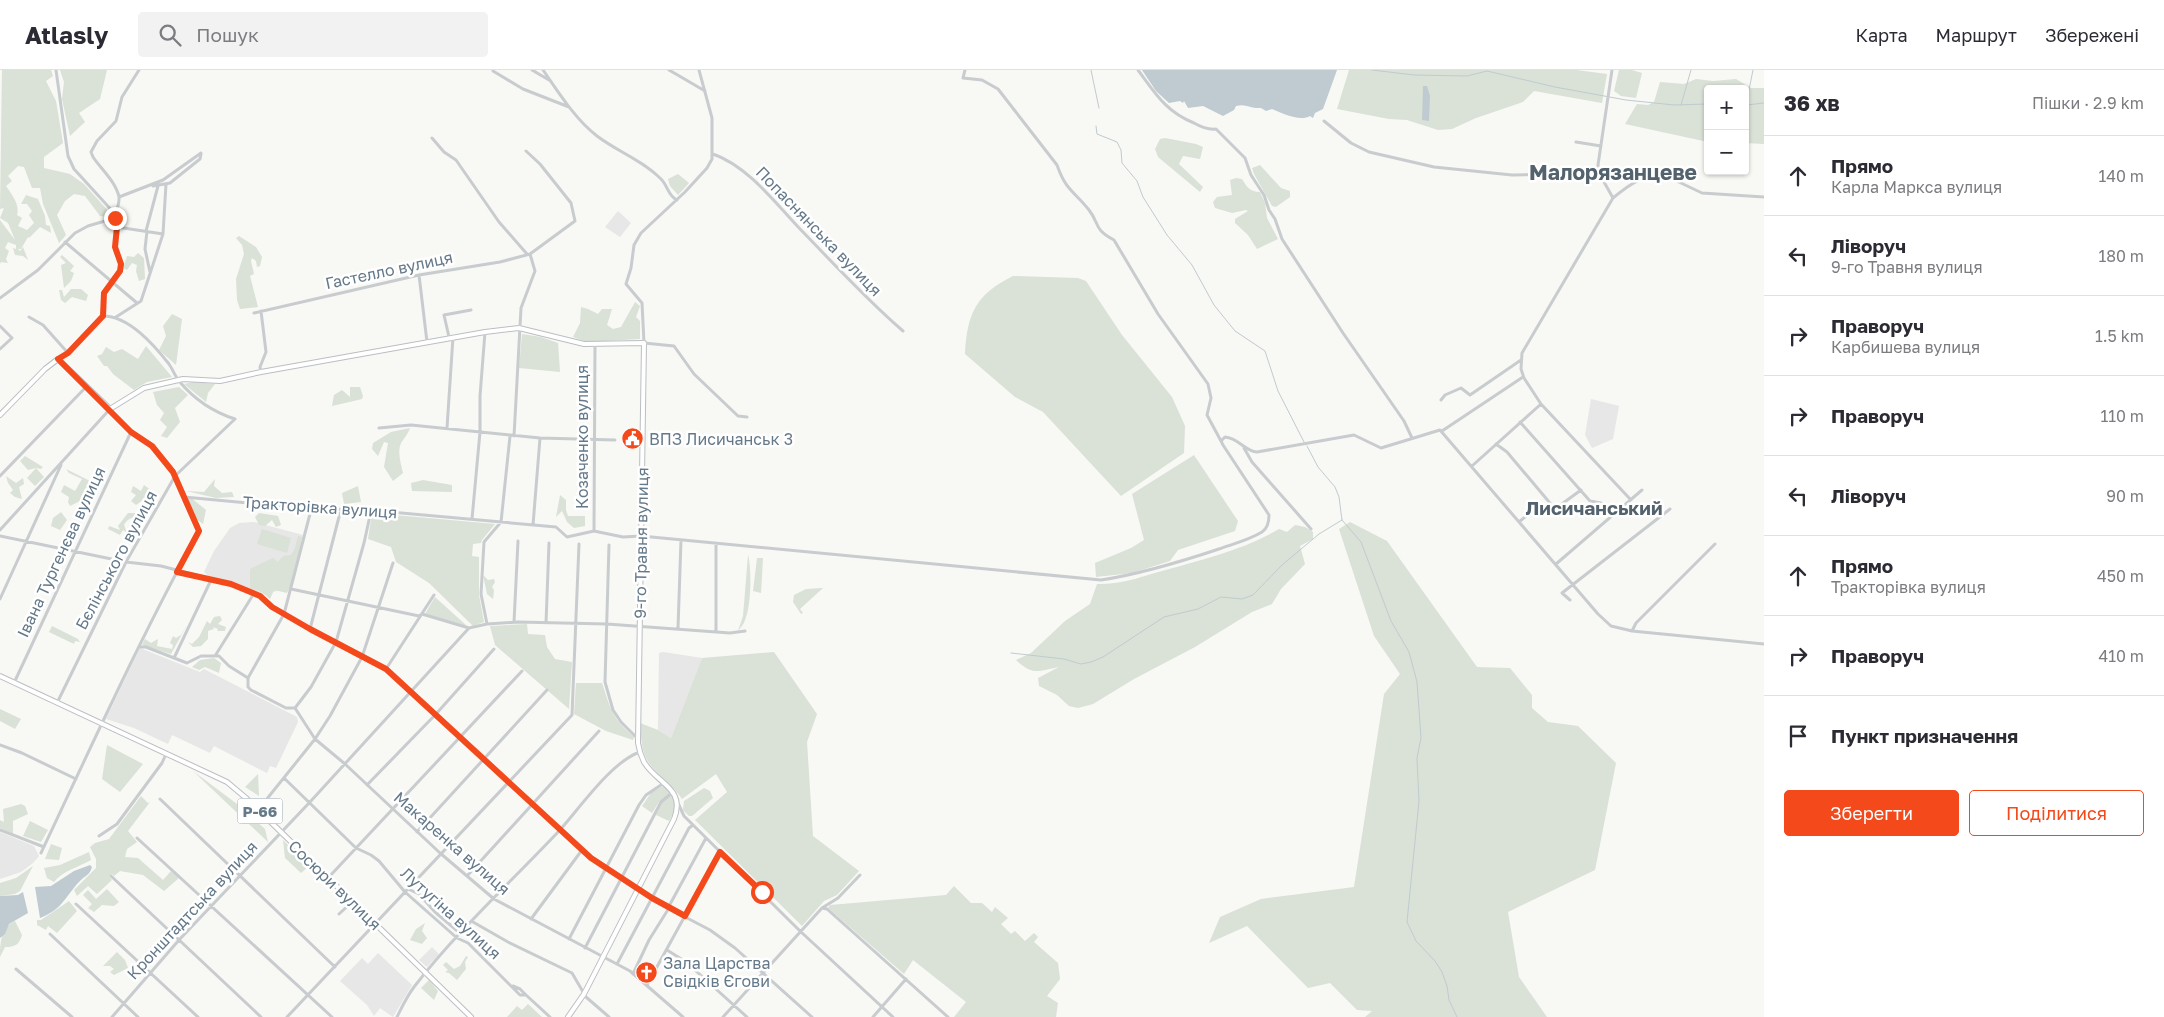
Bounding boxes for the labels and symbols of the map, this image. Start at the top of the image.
district label: Малорязанцеве [1529,159,1697,185]
street label: Попаснянська вулиця [752,162,886,300]
route end [104,207,127,230]
street label: Гастелло вулиця [323,247,455,293]
street label: Козаченко вулиця [572,365,592,509]
public building icon: ВПЗ Лисичанськ 3 [621,427,645,451]
place label: ВПЗ Лисичанськ 3 [649,429,793,449]
street label: Івана Тургенєва вулиця [13,463,109,641]
street label: 9-го Травня вулиця [630,467,652,619]
street label: Бєлінського вулиця [71,487,161,633]
street label: Тракторівка вулиця [242,492,398,522]
district label: Лисичанський [1525,496,1663,519]
street label: Макаренка вулиця [390,787,514,899]
road number: Р-66 [238,798,282,824]
street label: Сосюри вулиця [285,836,385,934]
street label: Кронштадтська вулиця [123,837,261,983]
street label: Лутугіна вулиця [397,863,505,963]
route start [751,881,774,904]
place label: Зала Царства Свідків Єгови [663,953,770,991]
church icon: Зала Царства Свідків Єгови [635,960,659,984]

